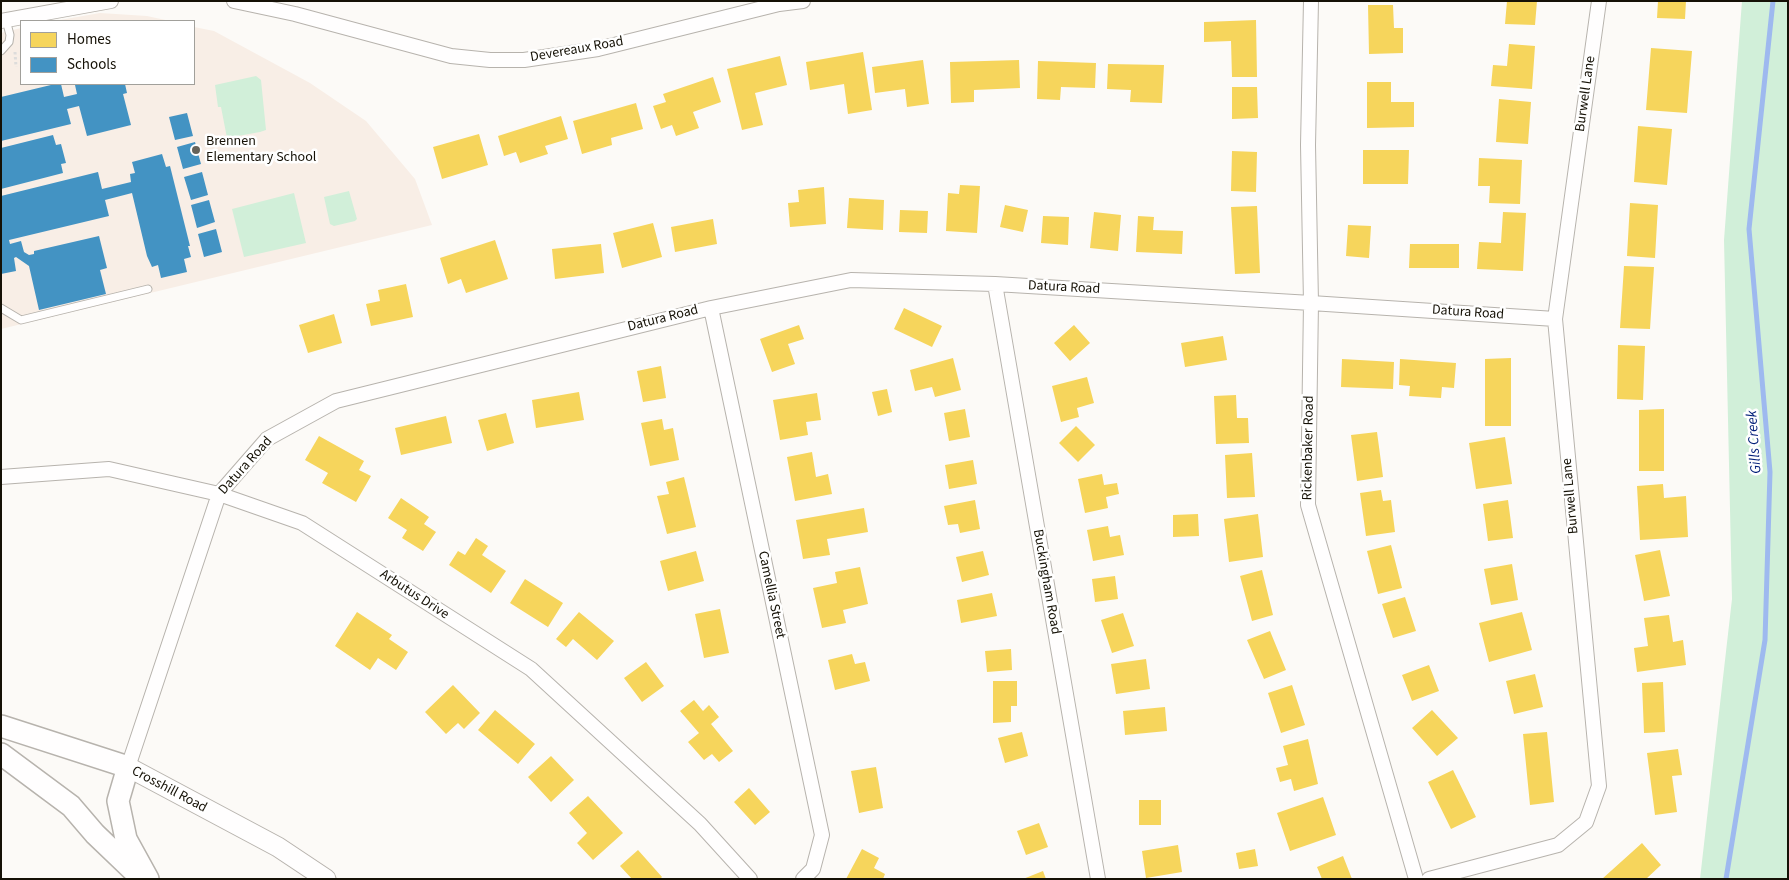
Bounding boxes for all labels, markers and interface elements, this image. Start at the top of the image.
legend [20,20,195,85]
text: Homes [67,29,111,50]
street label: Devereaux Road [529,34,625,66]
text: Schools [67,54,116,75]
street label: Burwell Lane [1572,55,1600,133]
place label: Brennen Elementary School [206,134,316,166]
marker: Brennen Elementary School [190,144,202,156]
street label: Datura Road [1027,278,1101,298]
street label: Datura Road [626,302,700,336]
street label: Datura Road [1431,302,1505,324]
street label: Rickenbaker Road [1300,395,1318,501]
water label: Gills Creek [1744,410,1766,474]
street label: Datura Road [216,434,276,498]
street label: Burwell Lane [1559,457,1583,535]
street label: Buckingham Road [1028,528,1064,636]
street label: Camellia Street [754,550,788,640]
street label: Arbutus Drive [376,566,452,624]
street label: Crosshill Road [128,763,210,817]

